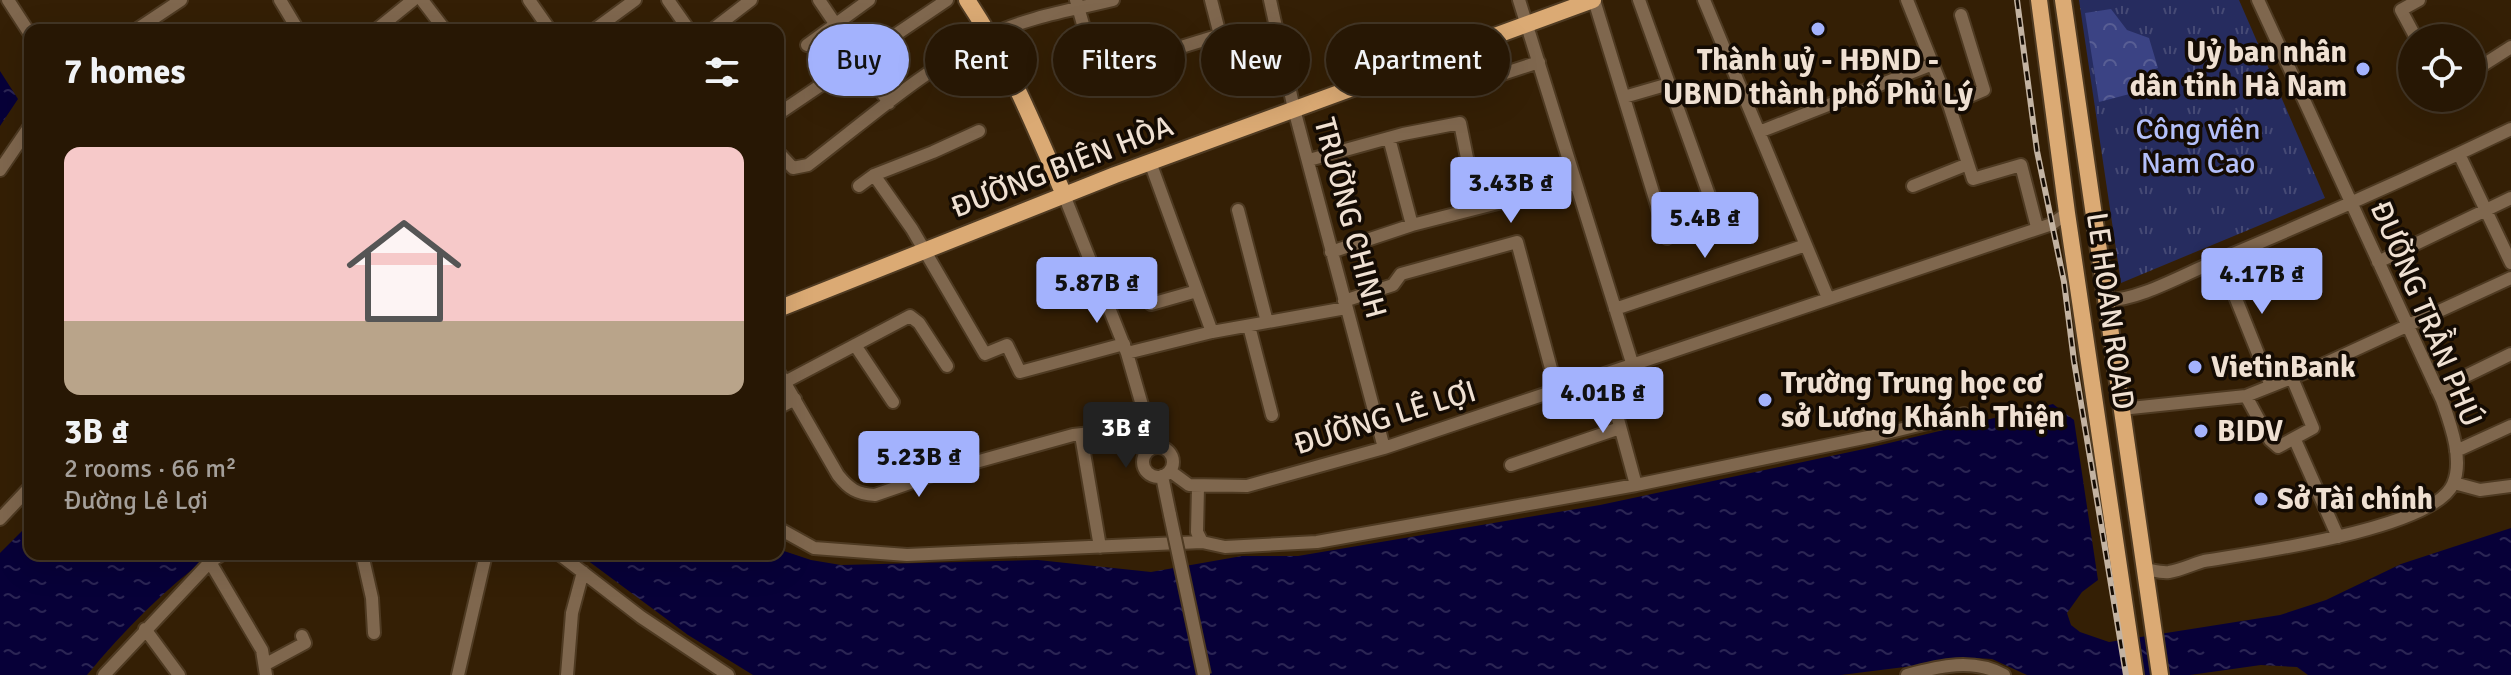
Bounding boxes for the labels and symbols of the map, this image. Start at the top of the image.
marker: Thành uỷ - HĐND - UBND thành phố Phủ Lý [1809,20,1827,38]
place label: Uỷ ban nhân dân tỉnh Hà Nam [2130,34,2347,105]
place label: Thành uỷ - HĐND - UBND thành phố Phủ Lý [1663,42,1973,113]
marker: Uỷ ban nhân dân tỉnh Hà Nam [2354,60,2372,78]
street label: ĐƯỜNG BIÊN HÒA [946,108,1178,226]
park label: Công viên Nam Cao [2135,111,2261,182]
street label: TRƯỜNG CHINH [1305,114,1395,322]
pin: 3.43B ₫ [1437,157,1585,225]
pin: 5.4B ₫ [1640,192,1770,260]
street label: ĐƯỜNG TRẦN PHÚ [2362,194,2494,432]
street label: LE HOAN ROAD [2078,210,2142,412]
pin: 4.17B ₫ [2188,248,2336,316]
pin: 5.87B ₫ [1023,257,1171,325]
place label: VietinBank [2211,349,2356,386]
marker: VietinBank [2186,358,2204,376]
place label: Trường Trung học cơ sở Lương Khánh Thiện [1781,365,2065,436]
pin: 4.01B ₫ [1529,367,1677,435]
street label: ĐƯỜNG LÊ LỢI [1290,373,1480,463]
marker: Trường Trung học cơ sở Lương Khánh Thiện [1756,391,1774,409]
pin: 3B ₫ [1079,402,1173,470]
place label: BIDV [2217,413,2283,450]
marker: BIDV [2192,422,2210,440]
pin: 5.23B ₫ [845,431,993,499]
place label: Sở Tài chính [2277,481,2433,518]
marker: Sở Tài chính [2252,490,2270,508]

